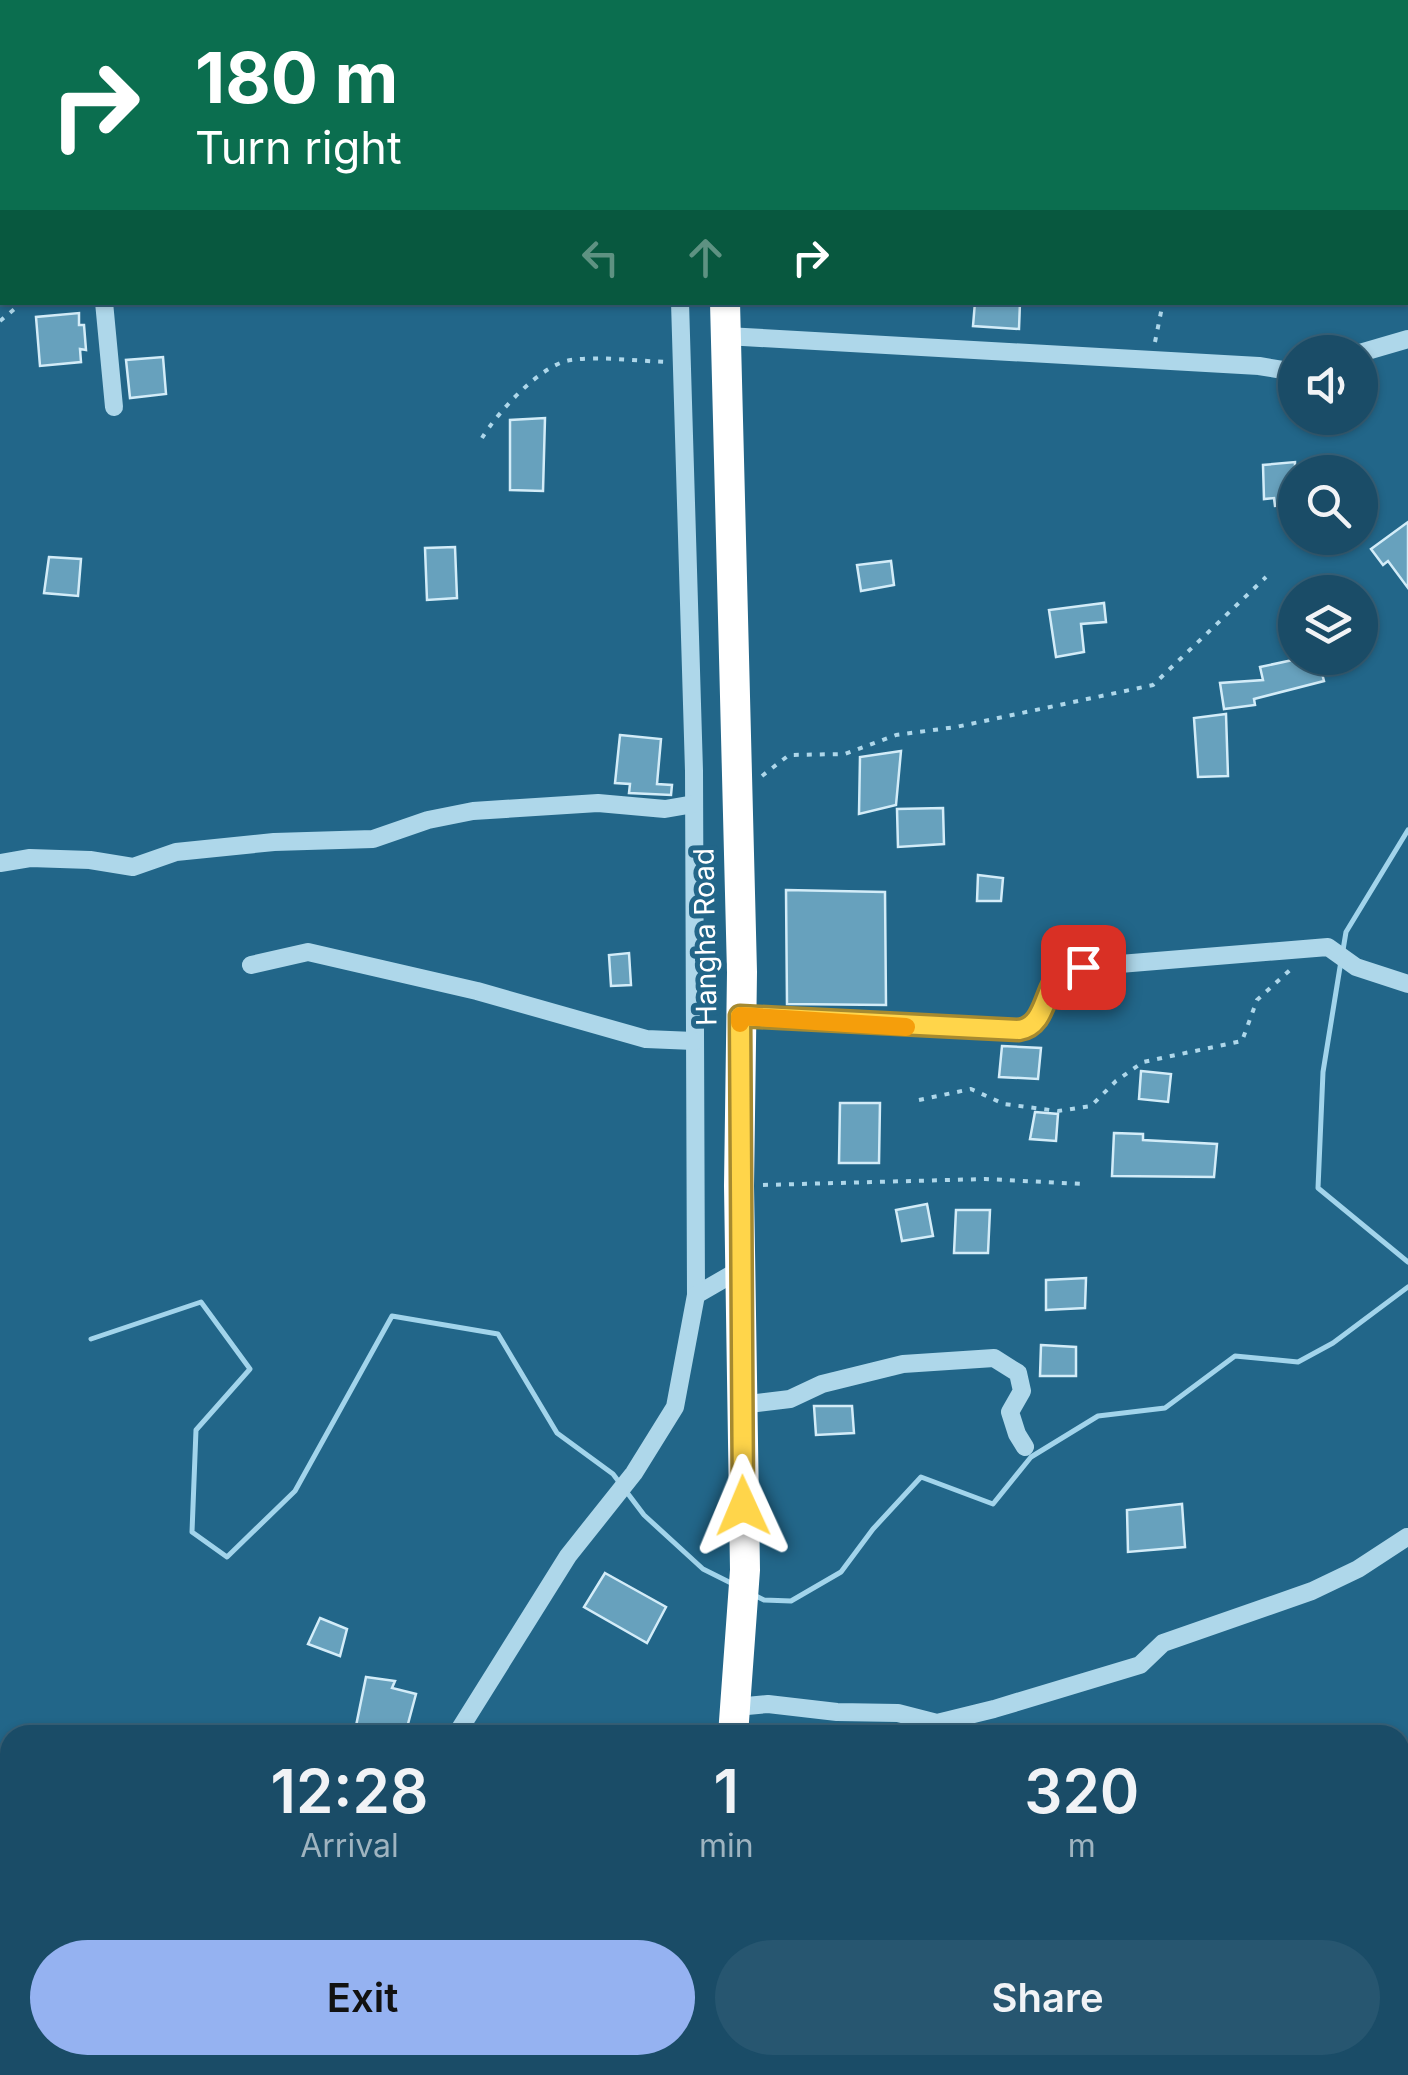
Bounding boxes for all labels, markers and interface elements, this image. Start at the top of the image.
text: 180 m [195,35,398,120]
icon: right [30,40,160,170]
text: Turn right [195,120,402,175]
icon: left [573,230,628,285]
icon: ahead [678,230,733,285]
icon: right [783,230,838,285]
map controls [1278,335,1378,675]
button: sound [1278,335,1378,435]
button: search [1278,455,1378,555]
button: layers [1278,575,1378,675]
street label: Hangha Road [686,848,724,1026]
pin [1041,925,1126,1010]
icon: arrive [1056,940,1111,995]
position arrow [691,1454,795,1558]
text: 12:28 [271,1755,428,1827]
text: 1 [714,1755,739,1827]
text: 320 [1024,1755,1139,1827]
text: Arrival [300,1826,399,1865]
text: min [699,1826,754,1865]
text: m [1068,1826,1096,1865]
button: Exit [30,1940,695,2055]
button: Share [715,1940,1380,2055]

